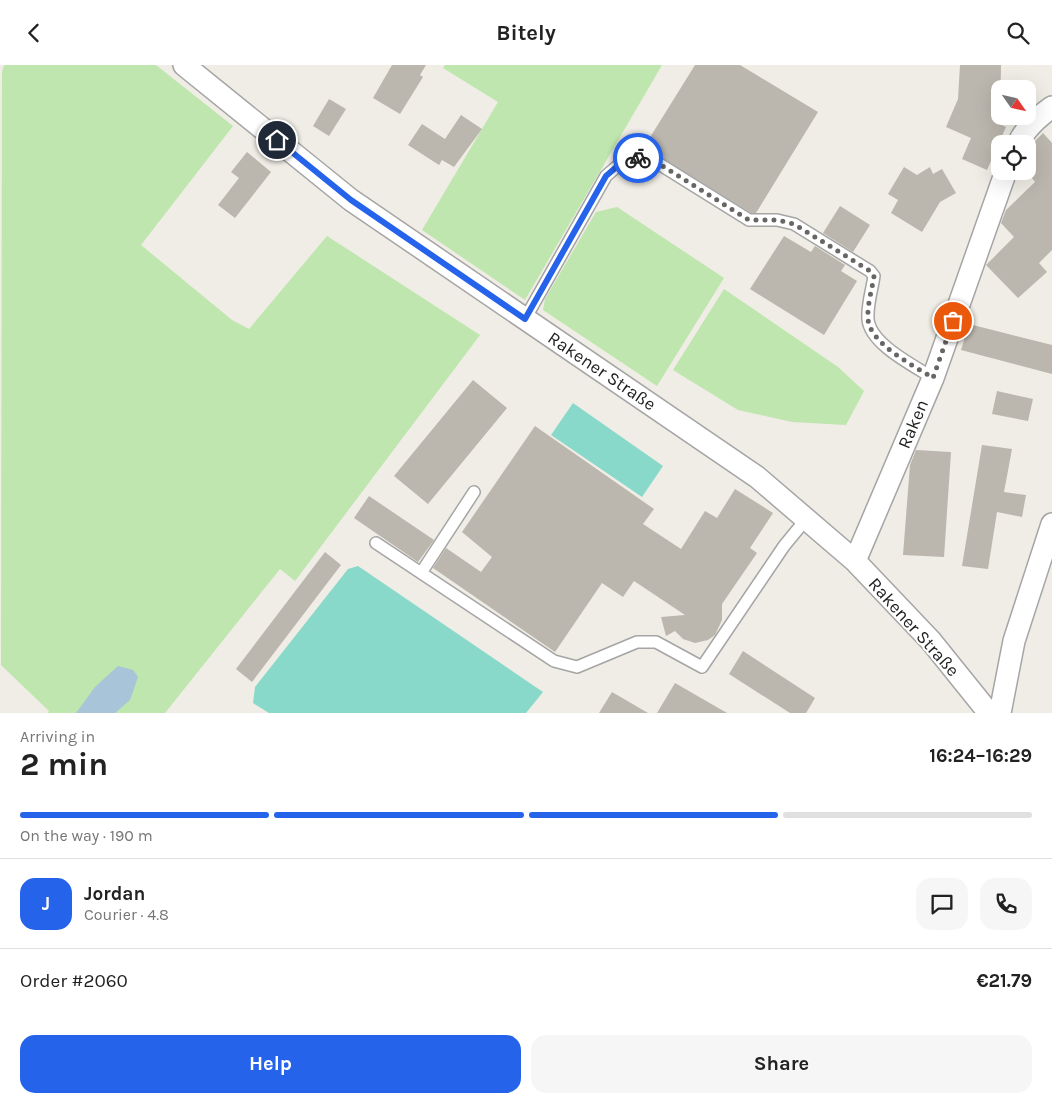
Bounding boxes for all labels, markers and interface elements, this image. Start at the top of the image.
icon: back [20,19,48,47]
icon: search [1004,19,1032,47]
text: Bitely [496,20,556,46]
north arrow [991,80,1036,125]
map controls [991,80,1036,180]
pin [256,119,298,161]
icon: home [263,126,291,154]
courier [613,133,663,183]
button: locate [991,135,1036,180]
icon: bike [624,144,652,172]
pin [932,300,974,342]
icon: bag [939,307,967,335]
street label: Rakener Straße [544,327,660,415]
street label: Raken [893,396,933,452]
street label: Rakener Straße [864,573,964,681]
text: Arriving in [20,727,95,746]
text: 16:24–16:29 [929,745,1032,767]
text: 2 min [20,746,108,783]
text: On the way · 190 m [20,826,153,845]
button: chat [916,878,968,930]
button: phone [980,878,1032,930]
text: Jordan [84,883,145,905]
text: J [42,893,50,915]
text: Courier · 4.8 [84,905,169,924]
text: Order #2060 [20,970,128,992]
text: €21.79 [977,970,1032,992]
button: Help [20,1035,521,1093]
button: Share [531,1035,1032,1093]

